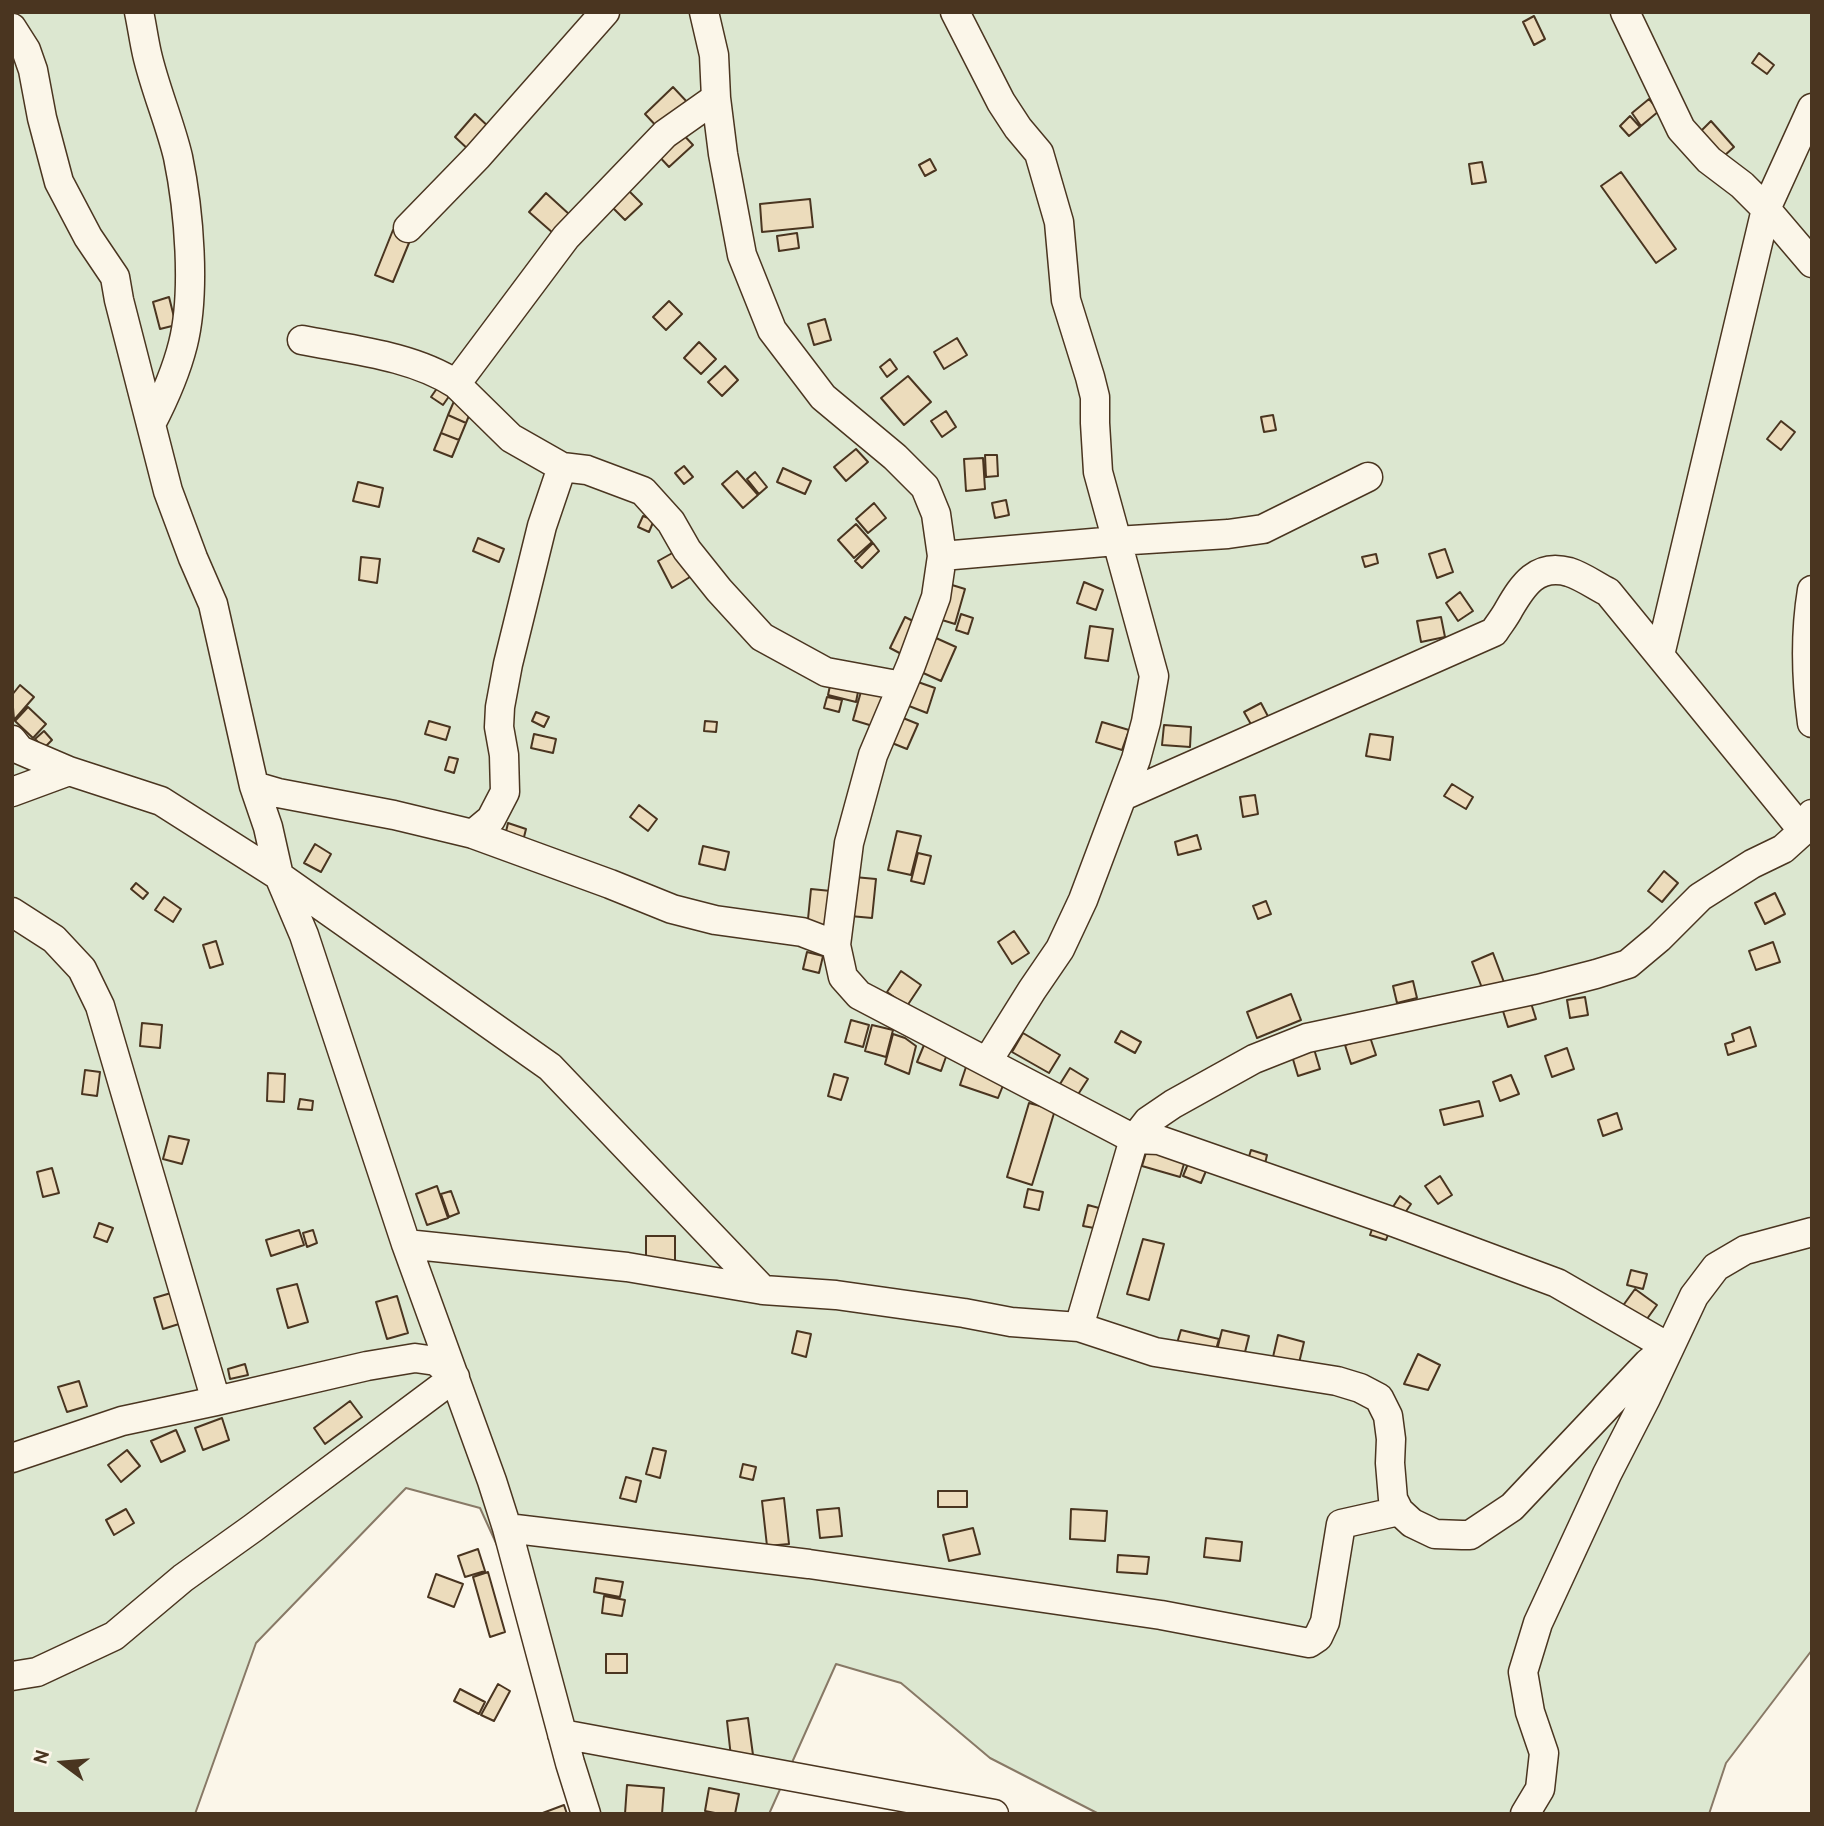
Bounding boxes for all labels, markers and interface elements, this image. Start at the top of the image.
north arrow [28,1728,98,1798]
text: N [29,1747,56,1767]

